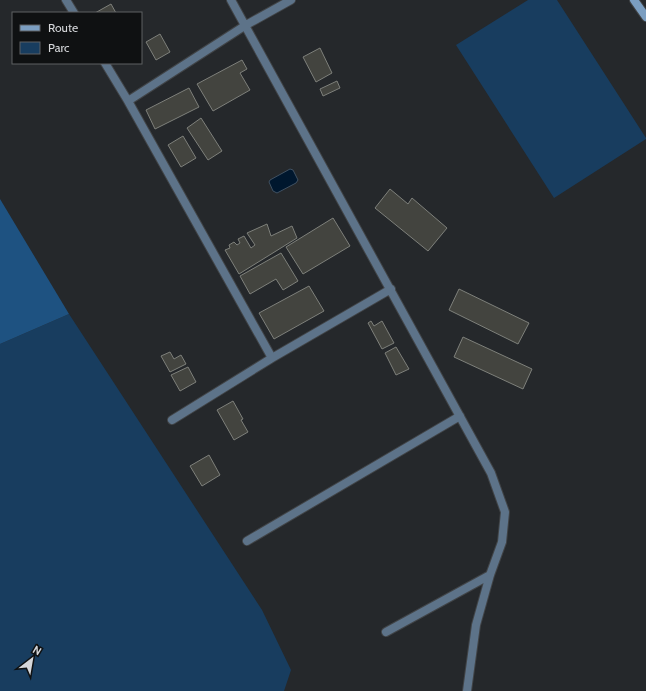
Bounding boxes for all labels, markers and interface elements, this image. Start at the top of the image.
legend [12,12,142,64]
text: Route [48,20,78,35]
text: Parc [48,40,70,55]
north arrow [12,639,52,679]
text: N [30,642,44,658]

